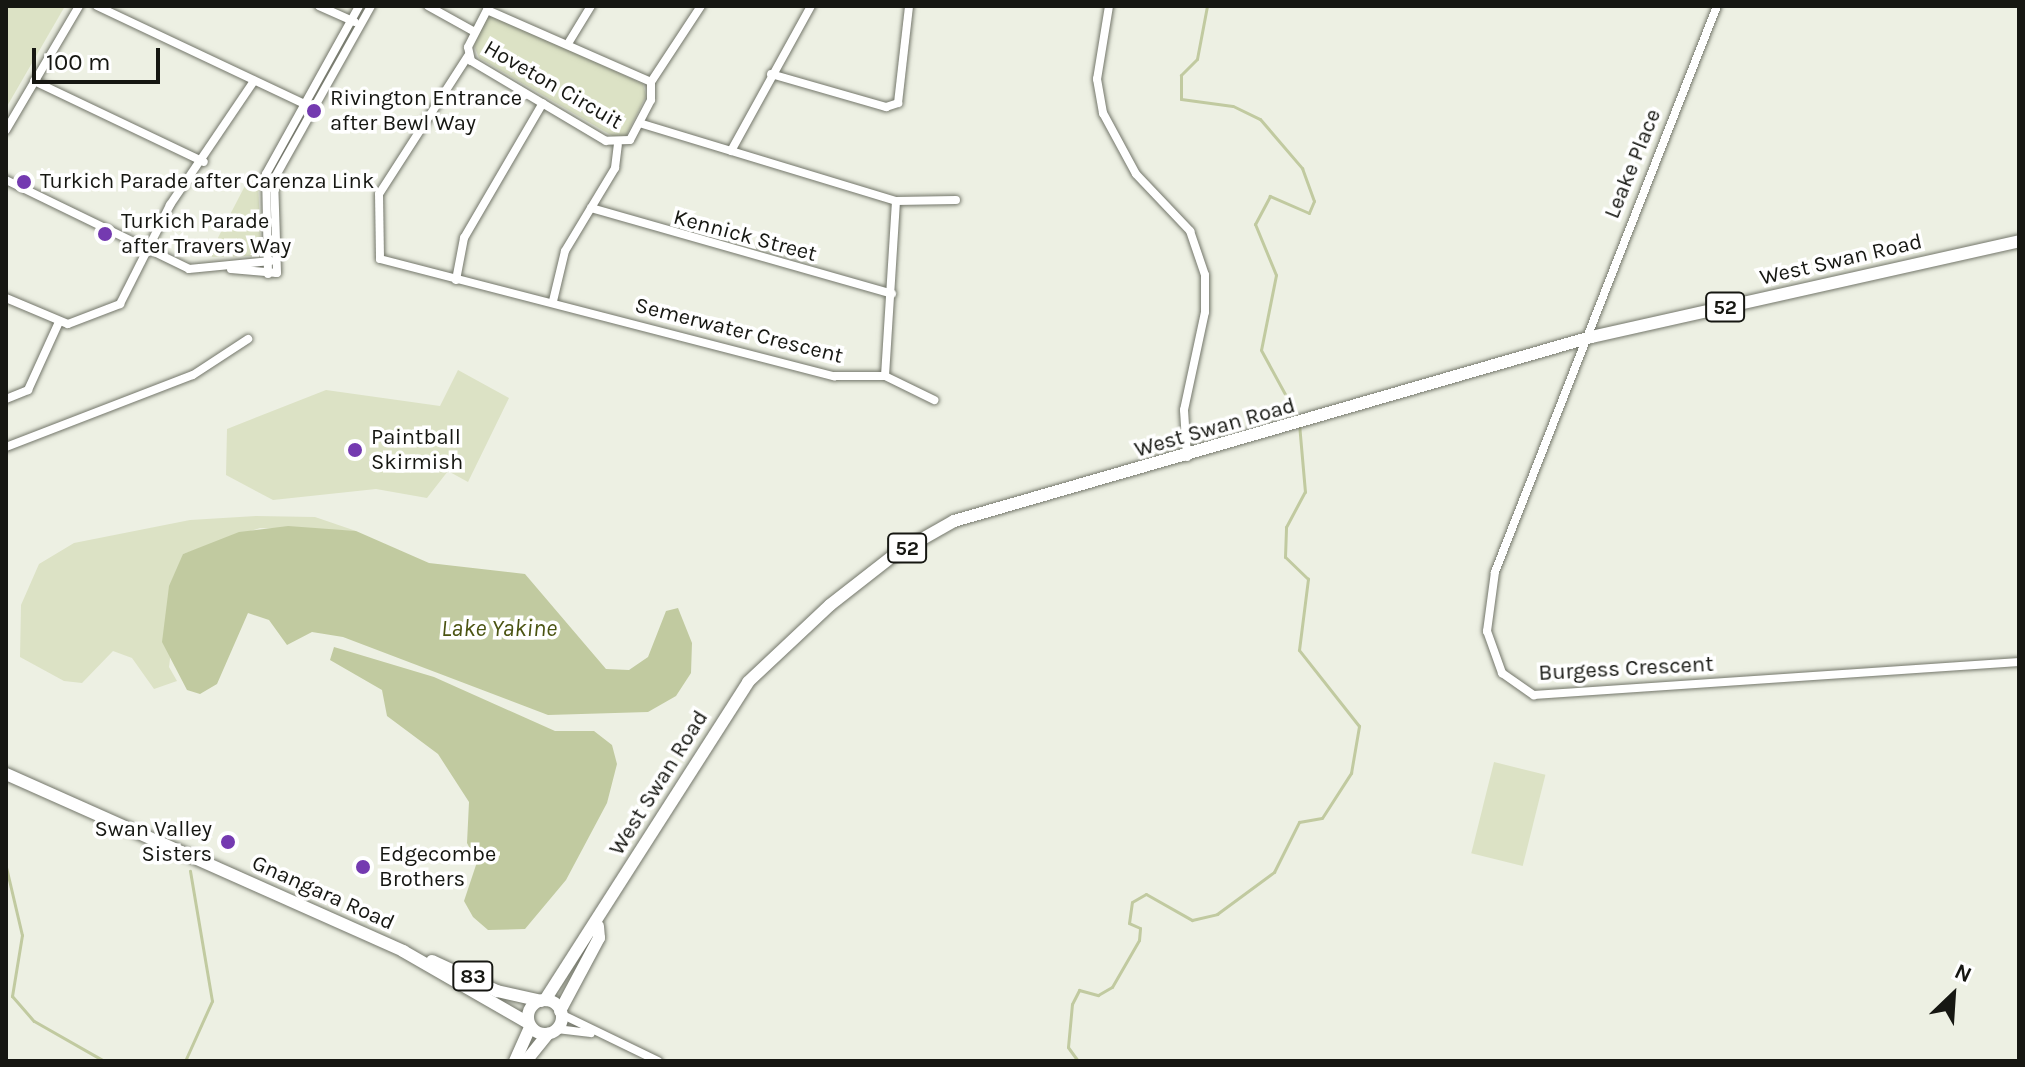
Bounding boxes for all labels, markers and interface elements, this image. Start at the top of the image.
scale bar [36,32,164,82]
street label: Hoveton Circuit [479,35,627,135]
text: 100 m [46,48,111,76]
place label: Rivington Entrance after Bewl Way [330,85,522,136]
marker: Rivington Entrance after Bewl Way [305,102,323,120]
street label: Leake Place [1599,105,1667,223]
place label: Turkich Parade after Carenza Link [40,169,374,195]
marker: Turkich Parade after Carenza Link [15,173,33,191]
street label: Kennick Street [671,204,819,268]
place label: Turkich Parade after Travers Way [121,208,291,260]
marker: Turkich Parade after Travers Way [96,225,114,243]
street label: West Swan Road [1757,228,1925,292]
road number: 52 [1705,291,1745,323]
street label: Semerwater Crescent [632,292,846,370]
street label: West Swan Road [1132,392,1298,464]
place label: Paintball Skirmish [371,424,463,476]
marker: Paintball Skirmish [346,441,364,459]
road number: 52 [887,532,927,564]
water label: Lake Yakine [441,615,557,643]
street label: Burgess Crescent [1538,651,1714,687]
street label: West Swan Road [604,706,714,860]
place label: Swan Valley Sisters [95,816,212,868]
marker: Swan Valley Sisters [219,833,237,851]
place label: Edgecombe Brothers [379,841,496,892]
street label: Gnangara Road [248,850,398,936]
marker: Edgecombe Brothers [354,858,372,876]
north arrow [1913,955,1993,1035]
text: N [1950,958,1976,988]
road number: 83 [451,960,495,992]

